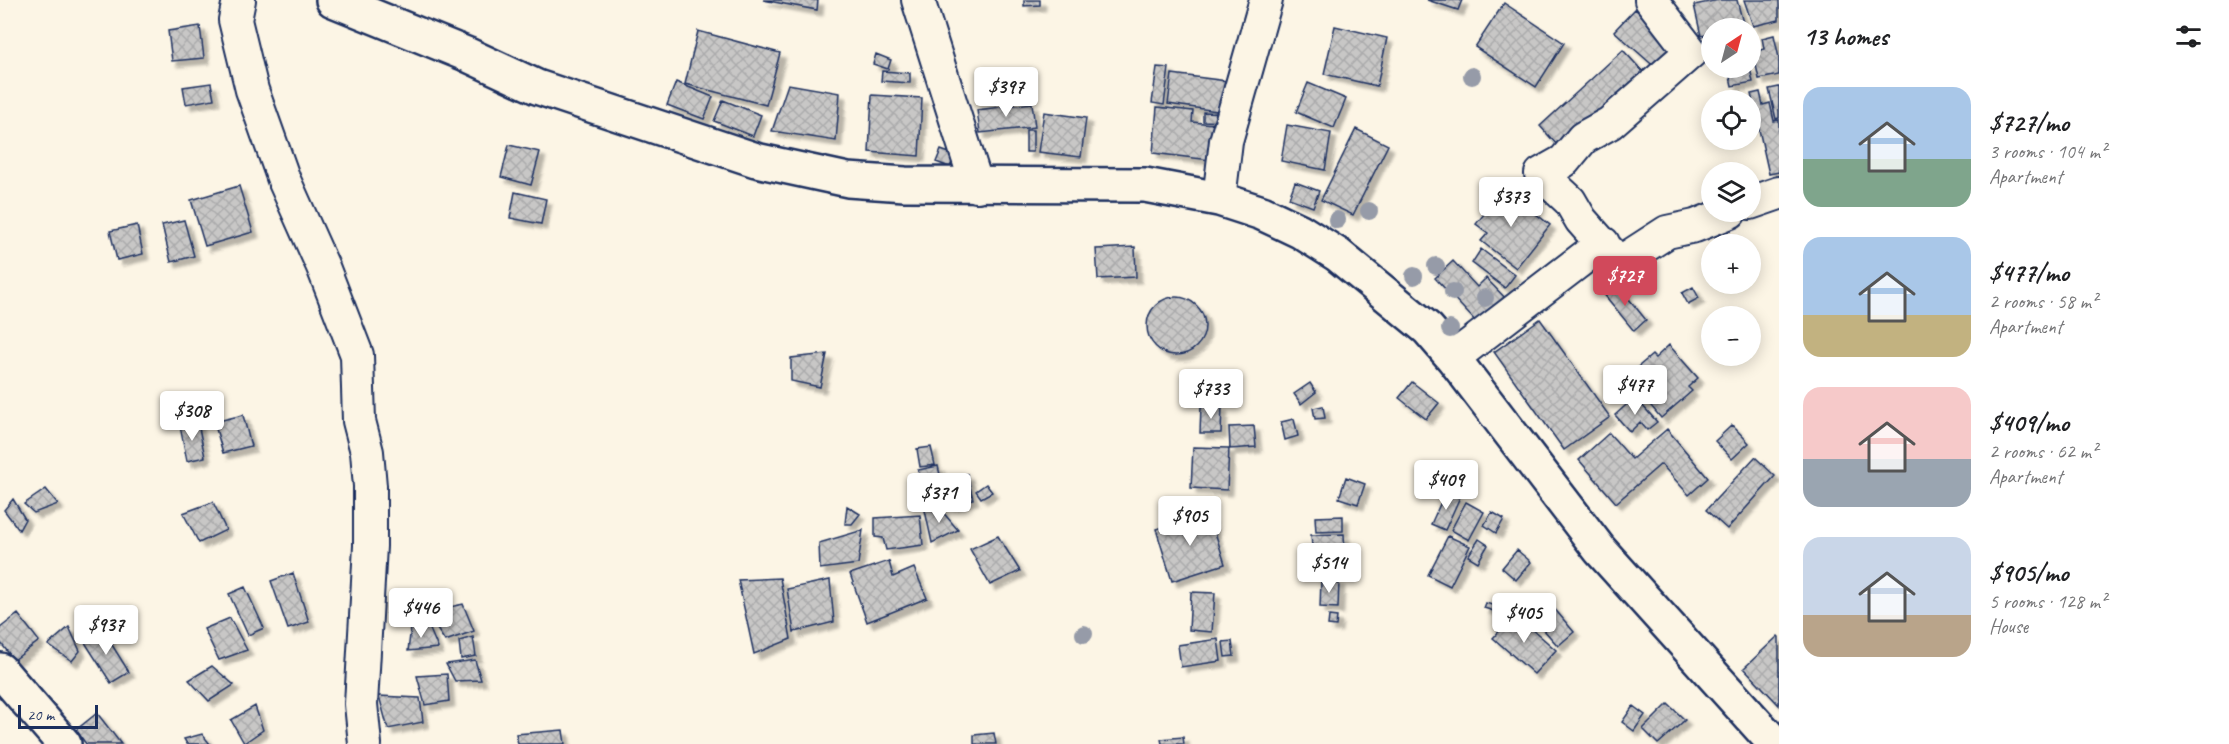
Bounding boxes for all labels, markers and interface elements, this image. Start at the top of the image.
north arrow [1701,18,1761,78]
map controls [1701,18,1761,366]
text: 13 homes [1803,20,1888,53]
icon: filters [2172,20,2205,53]
pin: $397 [970,67,1042,118]
text: $397 [988,74,1024,99]
button: locate [1701,90,1761,150]
text: $727/mo [1989,106,2069,139]
icon: home [1851,111,1923,183]
text: 3 rooms · 104 m² [1989,139,2106,164]
button: layers [1701,162,1761,222]
text: Apartment [1989,164,2062,189]
pin: $373 [1475,177,1547,228]
text: $373 [1493,184,1529,209]
button: + [1701,234,1761,294]
pin: $727 [1589,256,1661,307]
text: $477/mo [1989,256,2069,289]
icon: home [1851,261,1923,333]
text: $727 [1607,263,1643,288]
text: 2 rooms · 58 m² [1989,289,2097,314]
button: − [1701,306,1761,366]
text: Apartment [1989,314,2062,339]
pin: $477 [1599,365,1671,416]
pin: $733 [1175,369,1247,420]
text: $477 [1617,372,1653,397]
text: $733 [1193,376,1229,401]
pin: $308 [156,391,228,442]
text: $308 [174,398,210,423]
text: $409/mo [1989,406,2069,439]
icon: home [1851,411,1923,483]
text: 2 rooms · 62 m² [1989,439,2097,464]
pin: $409 [1410,460,1482,511]
text: Apartment [1989,464,2062,489]
text: $409 [1428,467,1464,492]
pin: $371 [903,473,975,524]
text: $371 [921,480,957,505]
pin: $905 [1154,496,1226,547]
text: $905 [1172,503,1208,528]
pin: $514 [1293,543,1365,594]
text: $514 [1311,550,1347,575]
text: $905/mo [1989,556,2068,589]
icon: home [1851,561,1923,633]
pin: $446 [385,588,457,639]
text: 5 rooms · 128 m² [1989,589,2106,614]
pin: $405 [1488,593,1560,644]
text: $446 [403,595,439,620]
text: $405 [1506,600,1542,625]
pin: $937 [70,605,142,656]
text: $937 [88,612,124,637]
text: House [1989,614,2028,639]
scale bar [18,702,98,730]
text: 20 m [27,705,54,725]

